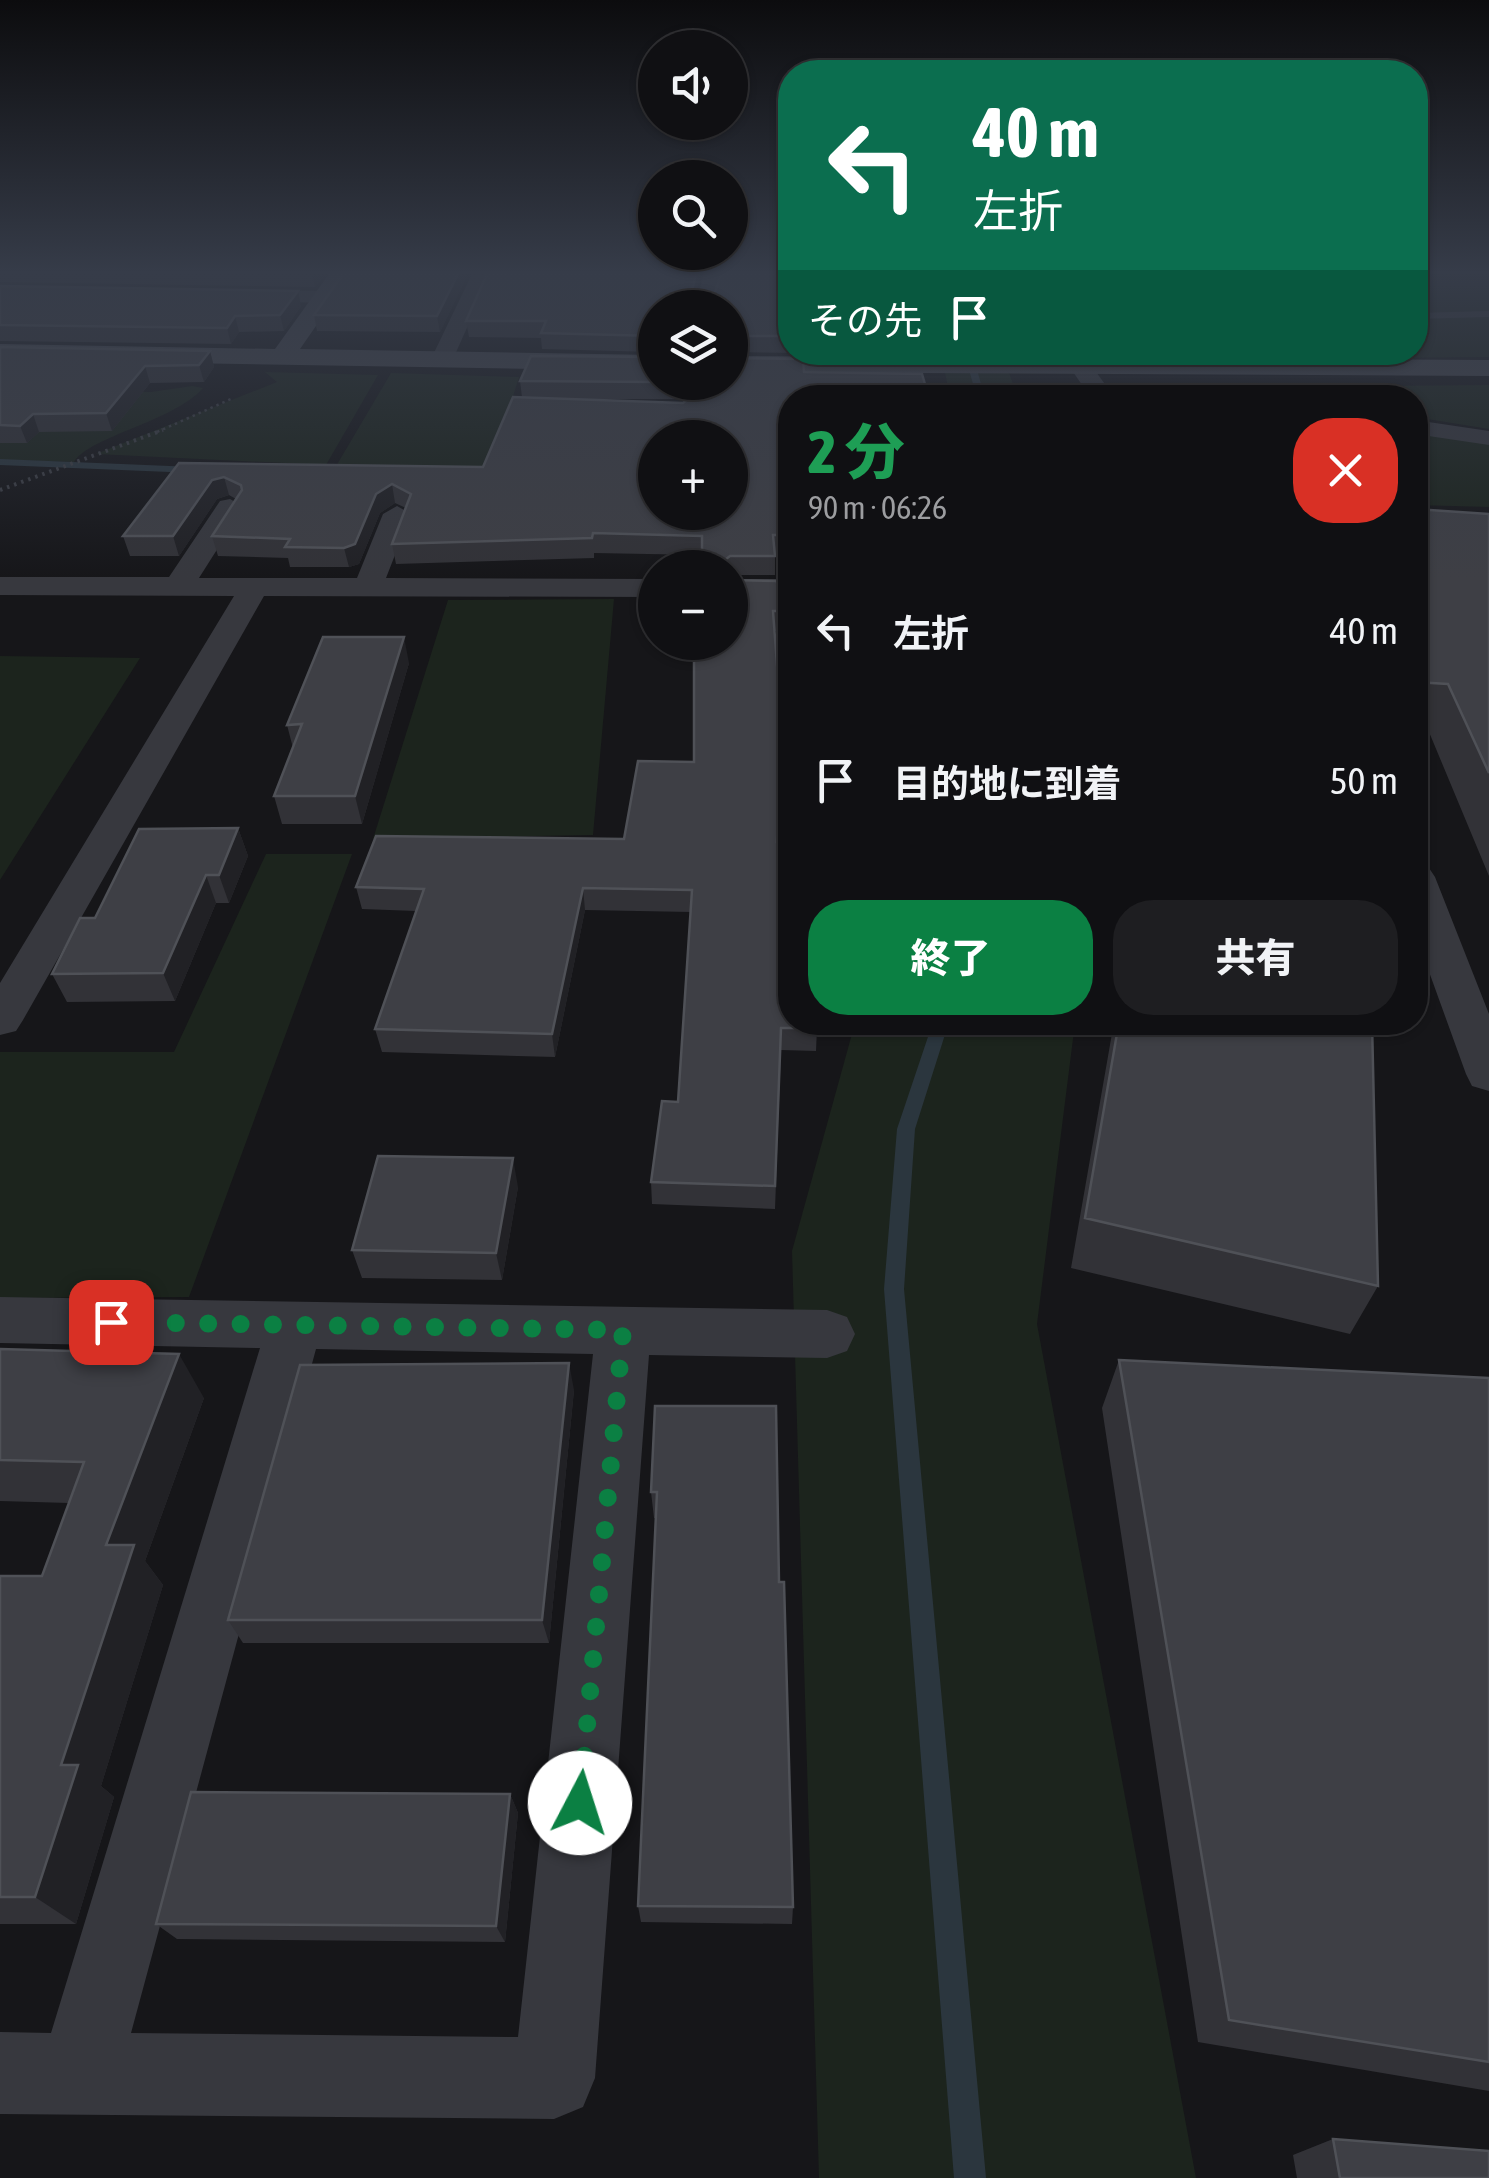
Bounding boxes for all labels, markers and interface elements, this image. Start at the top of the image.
map controls [638,30,748,660]
button: sound [638,30,748,140]
text: 40 m [973,92,1099,172]
icon: left [808,100,938,230]
button: search [638,160,748,270]
text: 左折 [973,185,1063,237]
button: layers [638,290,748,400]
icon: arrive [942,290,997,345]
text: その先 [808,299,922,342]
text: 2 分 [808,417,904,486]
button: close [1293,418,1398,523]
button: + [638,420,748,530]
text: 90 m · 06:26 [808,489,947,526]
button: − [638,550,748,660]
icon: left [808,603,863,658]
text: 40 m [1330,609,1398,652]
text: 左折 [893,612,969,655]
icon: arrive [808,753,863,808]
text: 50 m [1330,759,1398,802]
text: 目的地に到着 [893,762,1121,805]
button: 終了 [808,900,1093,1015]
button: 共有 [1113,900,1398,1015]
pin [69,1280,154,1365]
icon: arrive [84,1295,139,1350]
position arrow [528,1751,632,1855]

